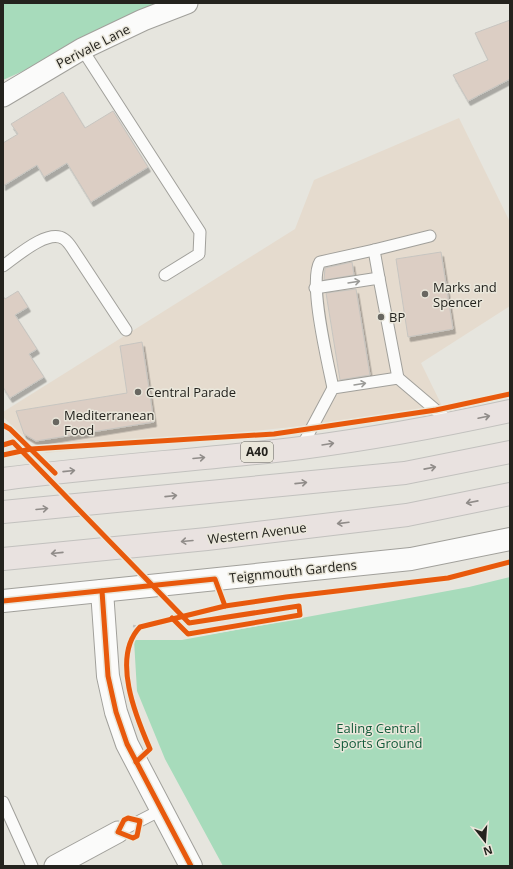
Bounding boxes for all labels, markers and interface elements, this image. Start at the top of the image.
street label: Perivale Lane [53,20,133,72]
one-way arrow [347,278,360,286]
place label: Marks and Spencer [433,278,497,311]
marker: Marks and Spencer [420,289,430,299]
place label: BP [389,308,405,326]
marker: BP [376,312,386,322]
one-way arrow [353,380,366,388]
place label: Central Parade [146,383,236,401]
marker: Central Parade [133,387,143,397]
place label: Mediterranean Food [64,406,154,439]
one-way arrow [477,412,490,420]
marker: Mediterranean Food [51,417,61,427]
one-way arrow [321,440,334,448]
road number: A40 [241,442,273,462]
one-way arrow [192,454,205,461]
one-way arrow [423,463,436,471]
one-way arrow [63,467,76,475]
one-way arrow [294,480,307,487]
one-way arrow [164,493,177,500]
one-way arrow [466,498,479,506]
one-way arrow [35,505,48,512]
street label: Western Avenue [207,518,307,548]
one-way arrow [337,519,350,526]
one-way arrow [181,538,194,545]
one-way arrow [51,549,64,557]
street label: Teignmouth Gardens [228,555,358,587]
park label: Ealing Central Sports Ground [334,719,422,752]
north arrow [465,821,505,861]
text: N [482,843,495,860]

